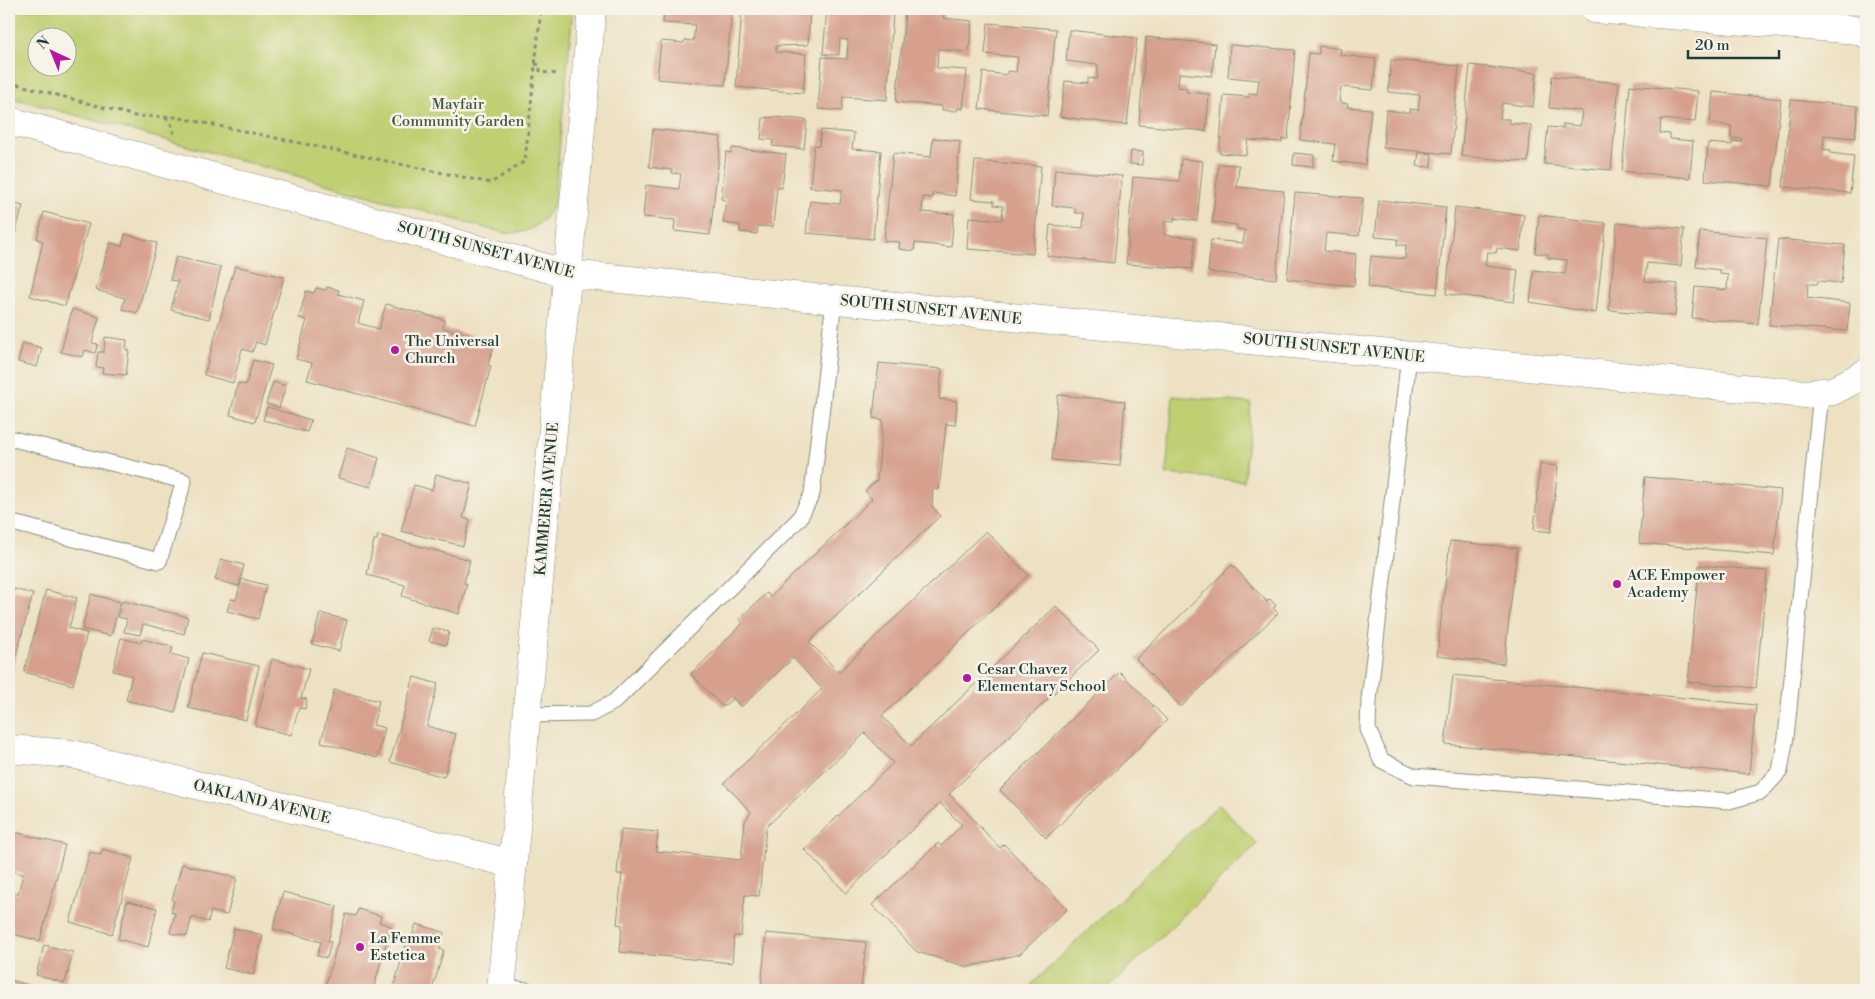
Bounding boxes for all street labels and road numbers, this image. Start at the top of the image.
street label: SOUTH SUNSET AVENUE [395,217,577,283]
street label: SOUTH SUNSET AVENUE [839,291,1023,329]
street label: SOUTH SUNSET AVENUE [1242,329,1426,367]
street label: KAMMERER AVENUE [531,421,563,577]
street label: OAKLAND AVENUE [191,776,333,828]

